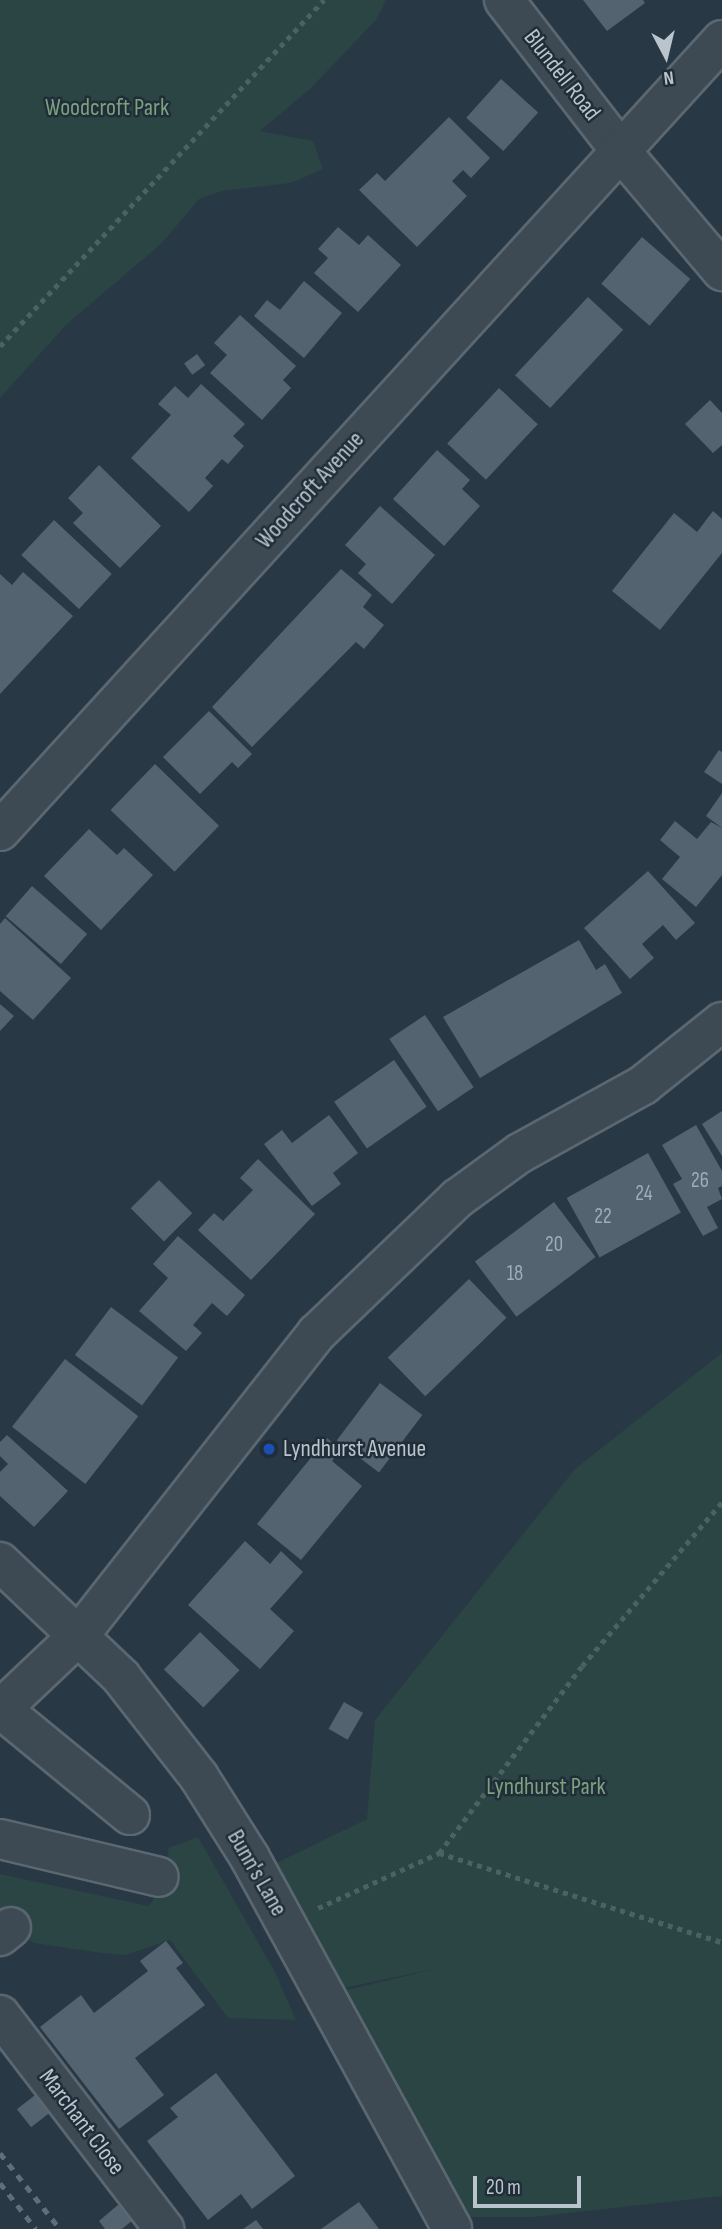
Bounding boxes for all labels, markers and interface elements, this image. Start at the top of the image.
north arrow [631,21,701,91]
street label: Blundell Road [517,24,607,126]
text: N [662,65,675,89]
park label: Woodcroft Park [45,94,169,122]
street label: Woodcroft Avenue [250,425,370,555]
house number: 26 [691,1168,709,1194]
house number: 24 [635,1181,653,1207]
house number: 22 [594,1204,612,1230]
house number: 20 [545,1232,563,1258]
house number: 18 [507,1261,523,1287]
place label: Lyndhurst Avenue [283,1435,426,1463]
marker: Lyndhurst Avenue [261,1441,277,1457]
park label: Lyndhurst Park [486,1773,606,1801]
street label: Bunn's Lane [221,1825,293,1921]
street label: Marchant Close [33,2063,131,2181]
scale bar [477,2162,586,2206]
text: 20 m [486,2175,521,2200]

